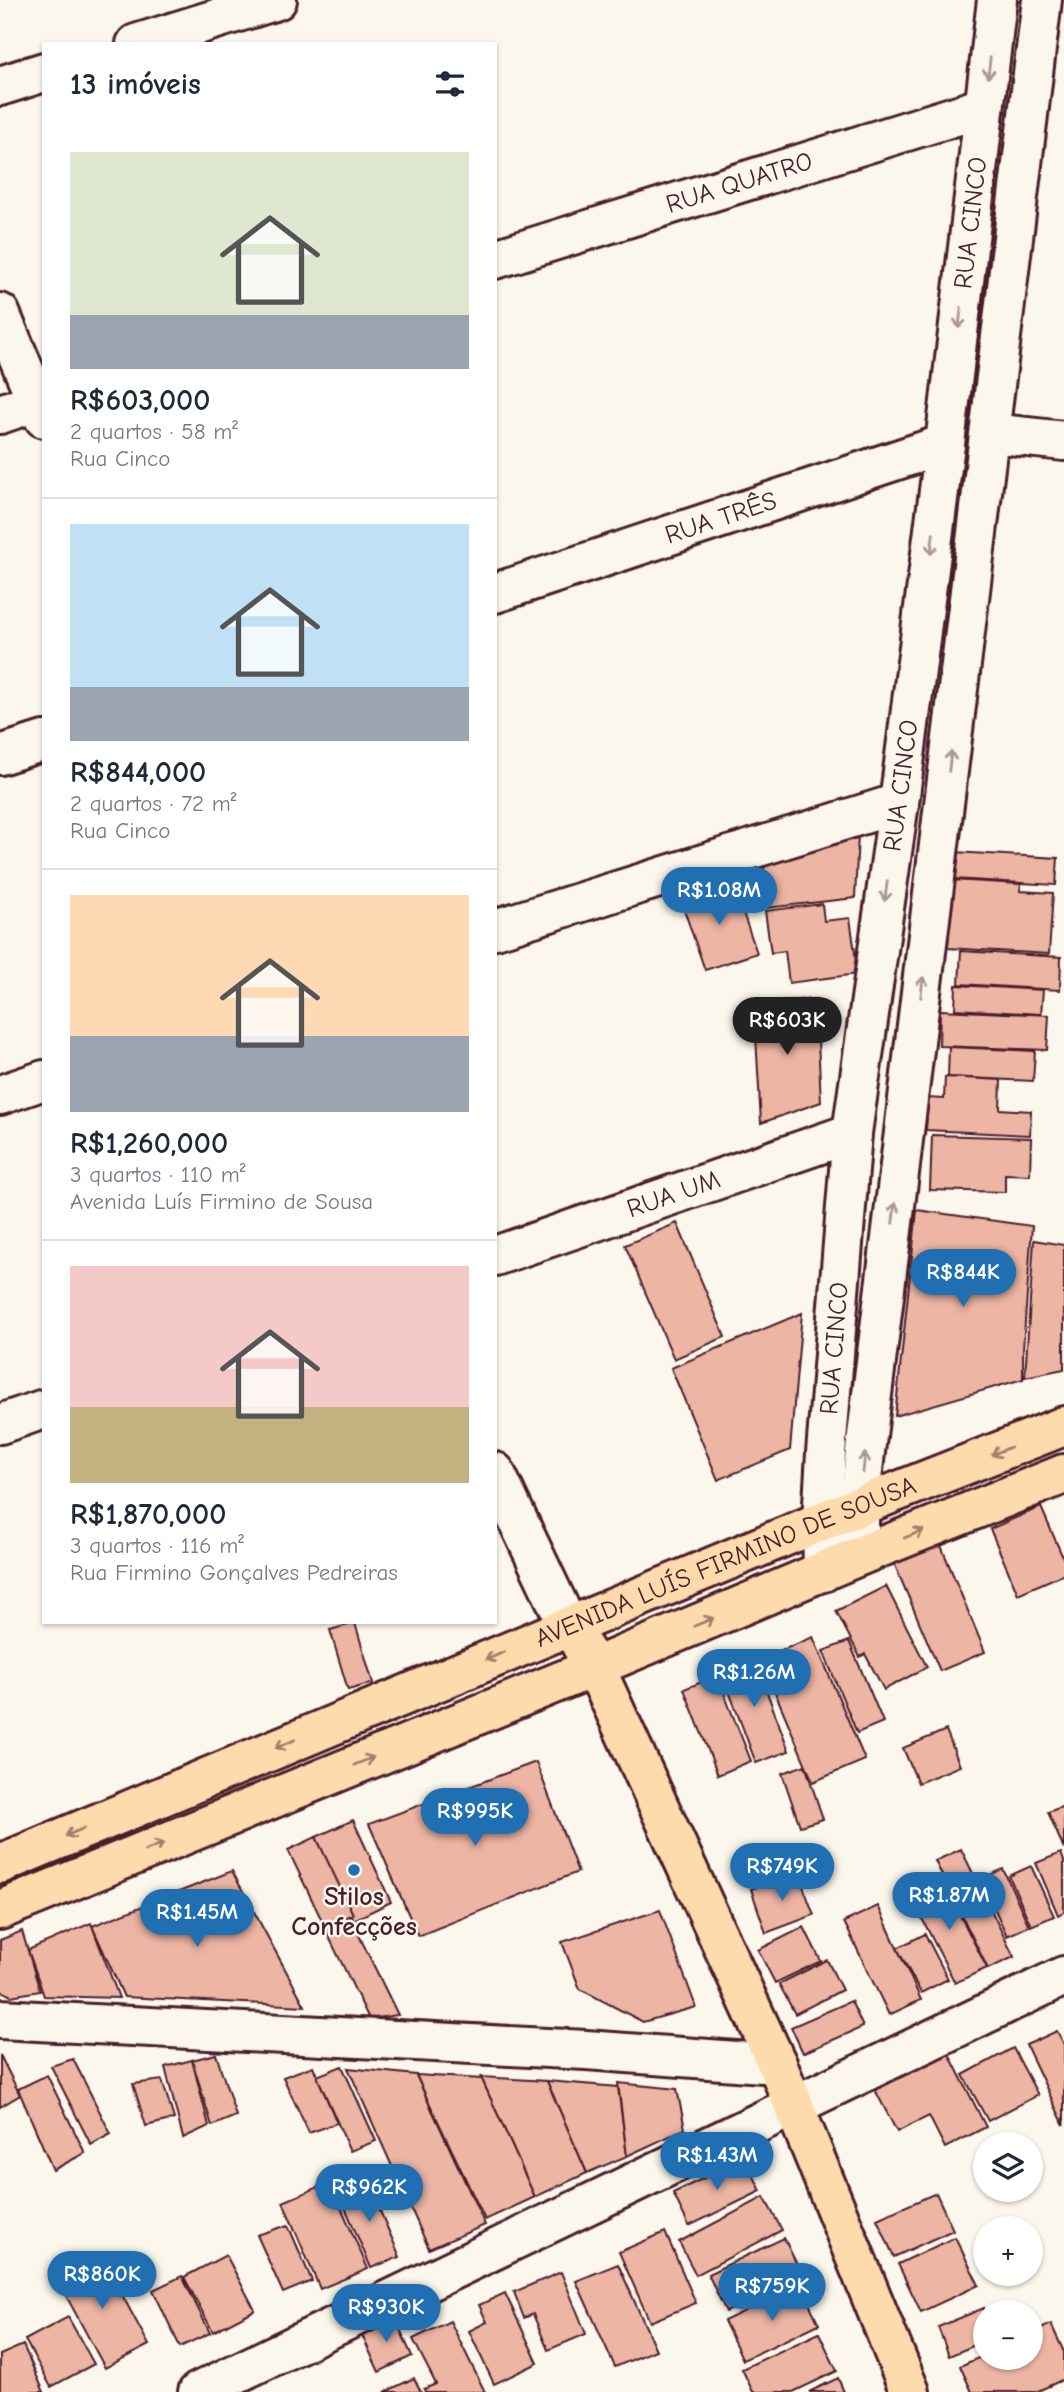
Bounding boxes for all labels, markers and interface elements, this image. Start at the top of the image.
one-way arrow [982,56,995,79]
icon: filters [431,65,469,103]
text: 13 imóveis [70,67,201,102]
street label: RUA QUATRO [663,146,816,220]
street label: RUA CINCO [948,155,994,291]
icon: home [207,197,333,323]
one-way arrow [953,306,966,329]
text: R$603,000 [70,383,210,418]
text: 2 quartos · 58 m² [70,418,238,445]
text: Rua Cinco [70,445,170,472]
street label: RUA TRÊS [661,486,781,551]
one-way arrow [925,532,938,555]
icon: home [207,569,333,695]
street label: RUA CINCO [877,718,925,854]
one-way arrow [944,751,957,773]
text: R$844,000 [70,755,206,790]
text: 2 quartos · 72 m² [70,790,237,817]
text: Rua Cinco [70,817,170,844]
pin: R$1.08M [654,867,784,927]
text: R$1.08M [677,876,761,903]
one-way arrow [880,879,893,902]
icon: home [207,940,333,1066]
one-way arrow [916,976,929,999]
pin: R$603K [730,998,844,1057]
text: R$603K [749,1006,825,1033]
text: R$1,260,000 [70,1126,228,1161]
text: 3 quartos · 110 m² [70,1161,246,1188]
street label: RUA UM [623,1165,724,1224]
text: Avenida Luís Firmino de Sousa [70,1188,373,1215]
one-way arrow [888,1202,901,1225]
pin: R$844K [906,1250,1020,1309]
text: R$844K [926,1258,1000,1285]
street label: RUA CINCO [814,1281,855,1416]
icon: home [207,1311,333,1437]
one-way arrow [990,1446,1012,1459]
one-way arrow [858,1452,871,1475]
street label: AVENIDA LUÍS FIRMINO DE SOUSA [531,1471,920,1654]
text: R$1,870,000 [70,1497,226,1532]
one-way arrow [902,1526,924,1539]
text: 3 quartos · 116 m² [70,1532,244,1559]
text: Rua Firmino Gonçalves Pedreiras [70,1559,398,1586]
one-way arrow [692,1614,714,1627]
pin: R$1.26M [689,1650,819,1709]
one-way arrow [484,1651,506,1664]
text: R$1.26M [713,1658,795,1685]
one-way arrow [274,1739,296,1752]
one-way arrow [353,1754,375,1767]
pin: R$995K [418,1788,532,1848]
text: R$995K [437,1797,513,1824]
one-way arrow [65,1827,86,1840]
one-way arrow [143,1840,164,1853]
pin: R$749K [725,1843,839,1903]
text: R$749K [746,1852,818,1879]
marker: Stilos Confecções [346,1862,362,1878]
pin: R$1.87M [884,1872,1014,1932]
text: R$1.87M [908,1881,990,1908]
place label: Stilos Confecções [291,1882,417,1942]
pin: R$1.45M [132,1890,262,1949]
text: R$1.45M [156,1898,238,1925]
pin: R$1.43M [652,2132,782,2192]
map controls [973,2132,1043,2370]
button: layers [973,2132,1043,2202]
text: R$1.43M [676,2141,758,2168]
pin: R$962K [312,2164,426,2224]
text: R$962K [331,2173,407,2200]
button: + [973,2216,1043,2286]
pin: R$860K [45,2252,159,2311]
text: R$860K [63,2260,141,2287]
pin: R$759K [715,2264,829,2323]
text: R$759K [735,2272,809,2299]
pin: R$930K [329,2284,443,2344]
text: R$930K [348,2293,424,2320]
button: − [973,2300,1043,2370]

